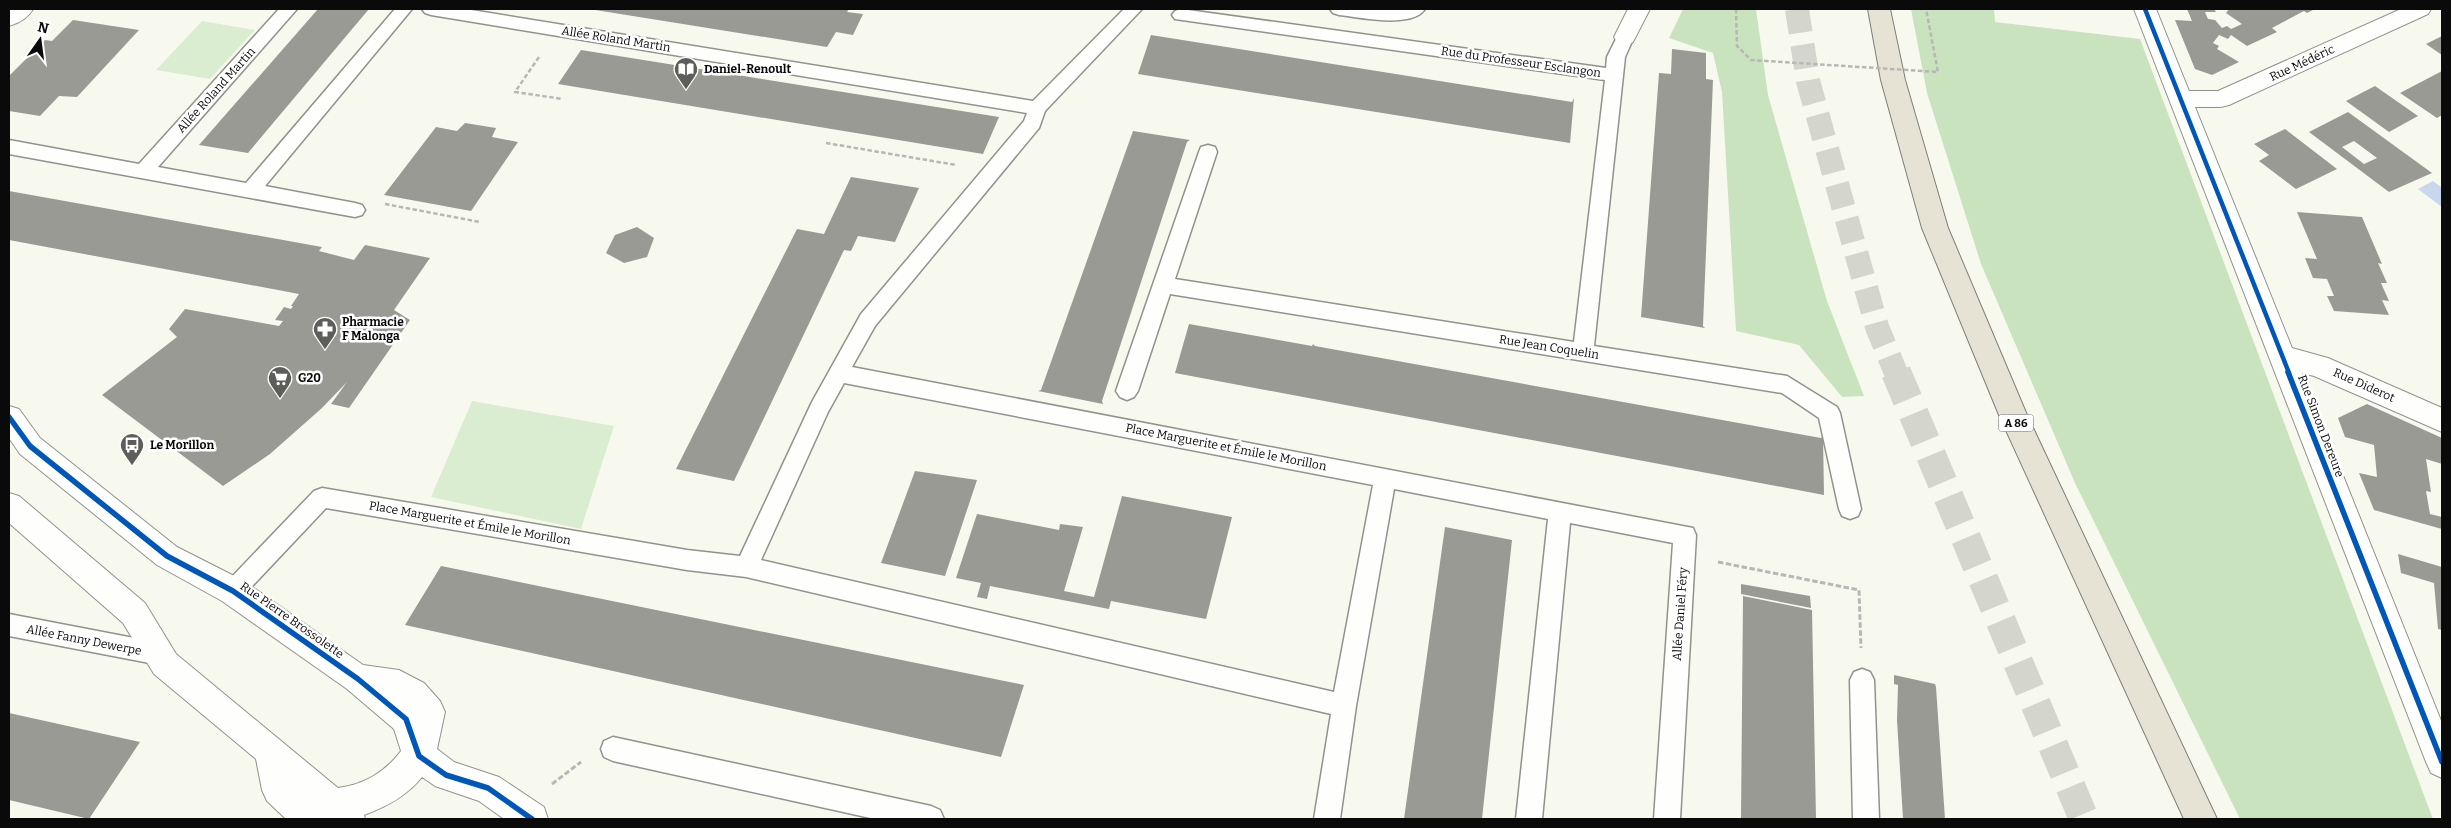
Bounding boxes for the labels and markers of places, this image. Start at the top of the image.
library icon: Daniel-Renoult [673,56,699,90]
place label: Daniel-Renoult [704,62,792,76]
place label: Pharmacie F Malonga [342,315,404,343]
pharmacy icon: Pharmacie F Malonga [312,316,338,350]
supermarket icon: G20 [267,365,293,399]
place label: G20 [298,371,321,385]
bus stop icon: Le Morillon [119,432,145,466]
place label: Le Morillon [150,438,214,452]

